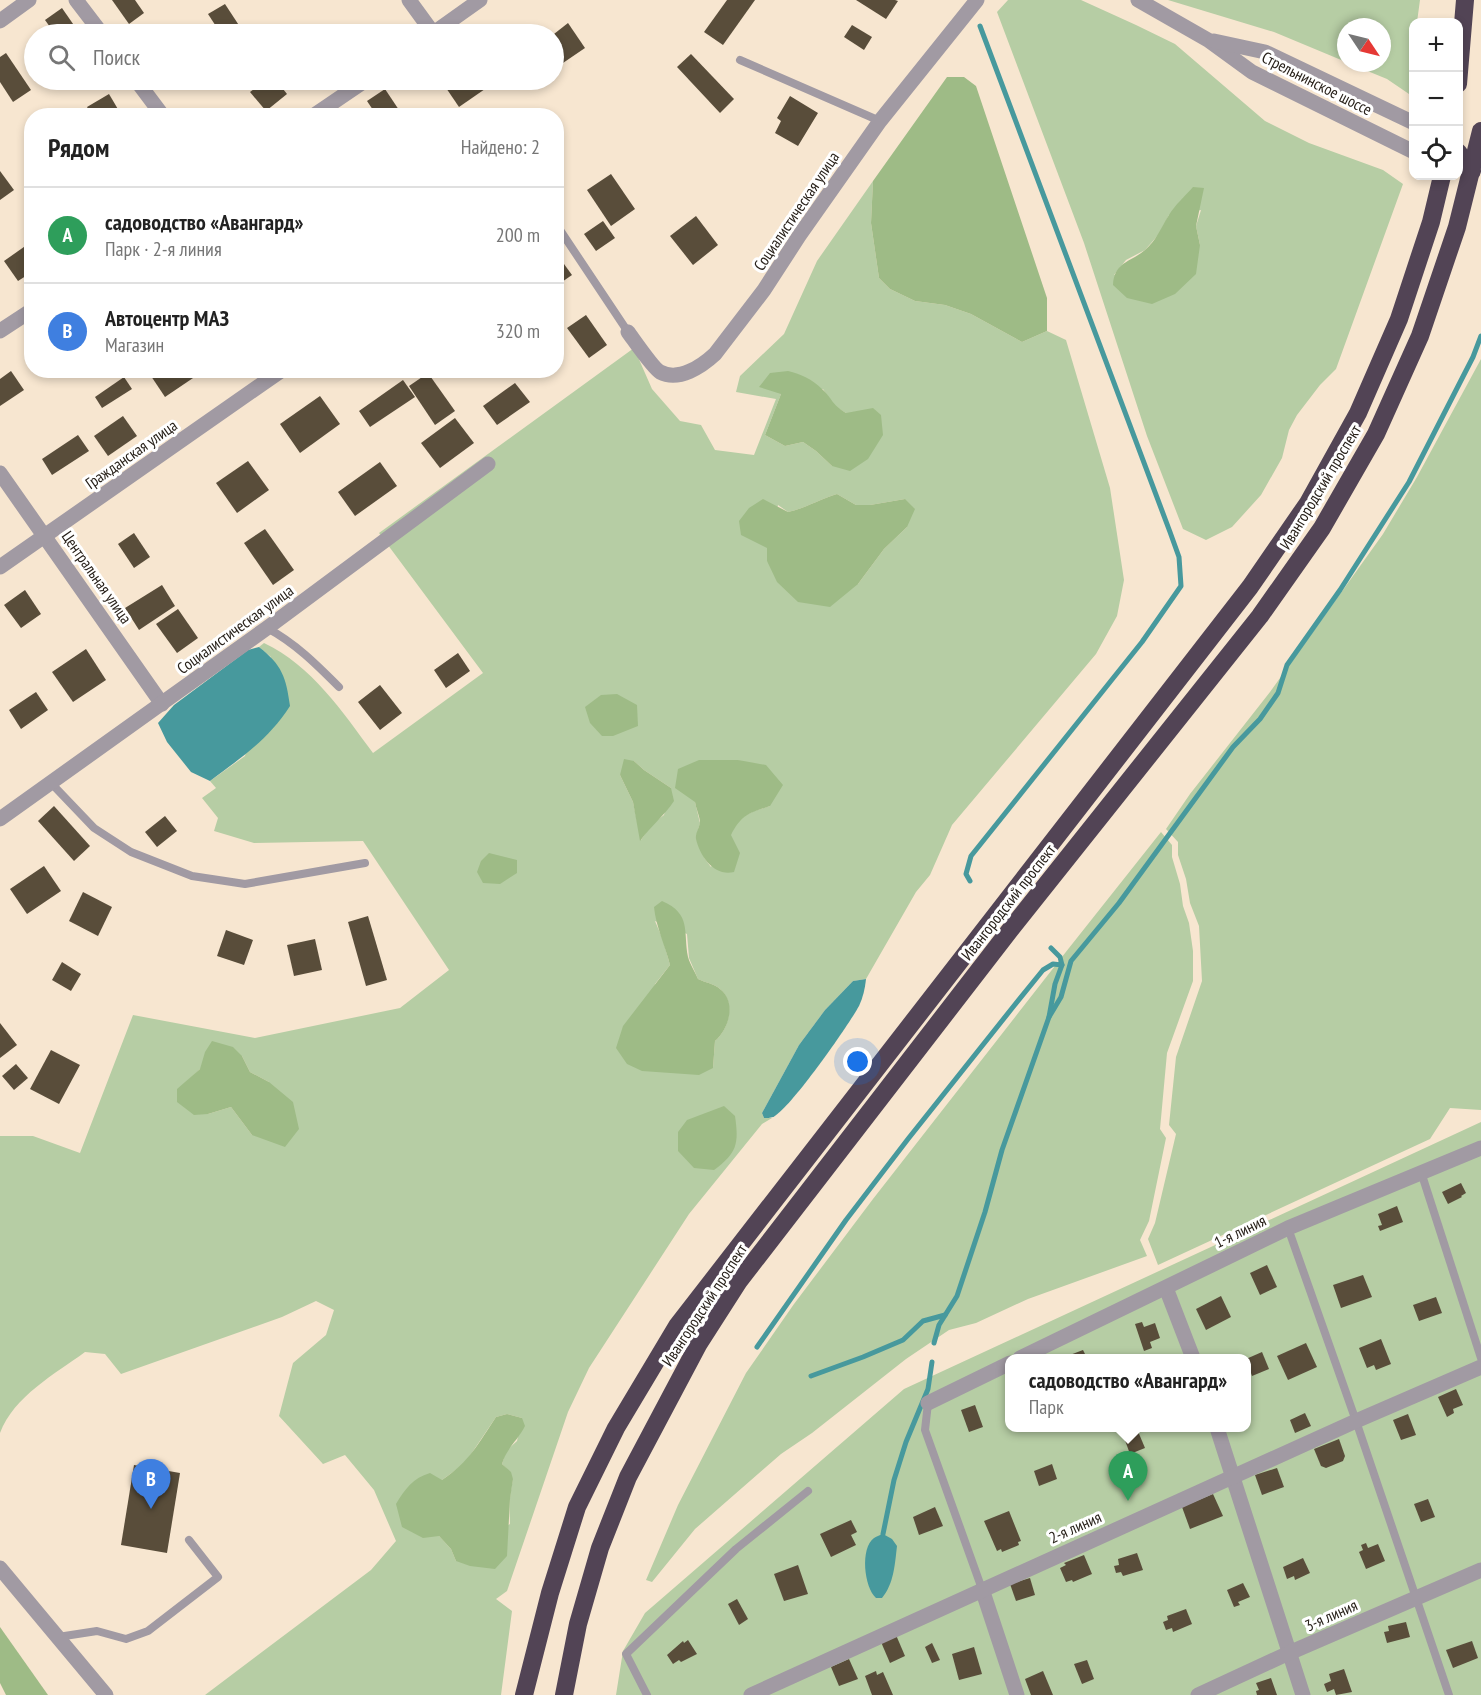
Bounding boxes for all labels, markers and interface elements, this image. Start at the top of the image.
north arrow [1337,18,1391,72]
map controls [1409,18,1463,180]
button: + [1409,18,1463,72]
search box [24,24,564,90]
icon: search [45,41,78,74]
text: Поиск [93,43,140,71]
street label: Стрельнинское шоссе [1259,47,1375,119]
button: − [1409,72,1463,126]
button: locate [1409,126,1463,180]
text: Рядом [48,131,109,164]
text: Найдено: 2 [461,134,540,160]
street label: Социалистическая улица [749,148,843,274]
text: садоводство «Авангард» [105,208,303,236]
text: A [62,222,73,248]
text: 200 m [496,222,540,248]
text: Парк · 2-я линия [105,236,222,262]
text: Автоцентр МАЗ [105,304,229,332]
text: B [63,318,72,344]
text: 320 m [496,318,540,344]
text: Магазин [105,332,164,358]
street label: Гражданская улица [81,415,181,493]
street label: Ивангородский проспект [1275,420,1365,553]
street label: Центральная улица [58,527,136,627]
street label: Социалистическая улица [173,580,297,678]
street label: Ивангородский проспект [957,839,1060,964]
your location [843,1047,872,1076]
street label: 1-я линия [1211,1210,1269,1252]
street label: Ивангородский проспект [657,1240,751,1370]
popup [1005,1354,1251,1432]
text: садоводство «Авангард» [1029,1366,1227,1394]
text: Парк [1029,1394,1064,1420]
pin: A [1108,1452,1148,1501]
pin: B [132,1460,170,1509]
street label: 2-я линия [1046,1507,1104,1547]
street label: 3-я линия [1302,1595,1360,1635]

